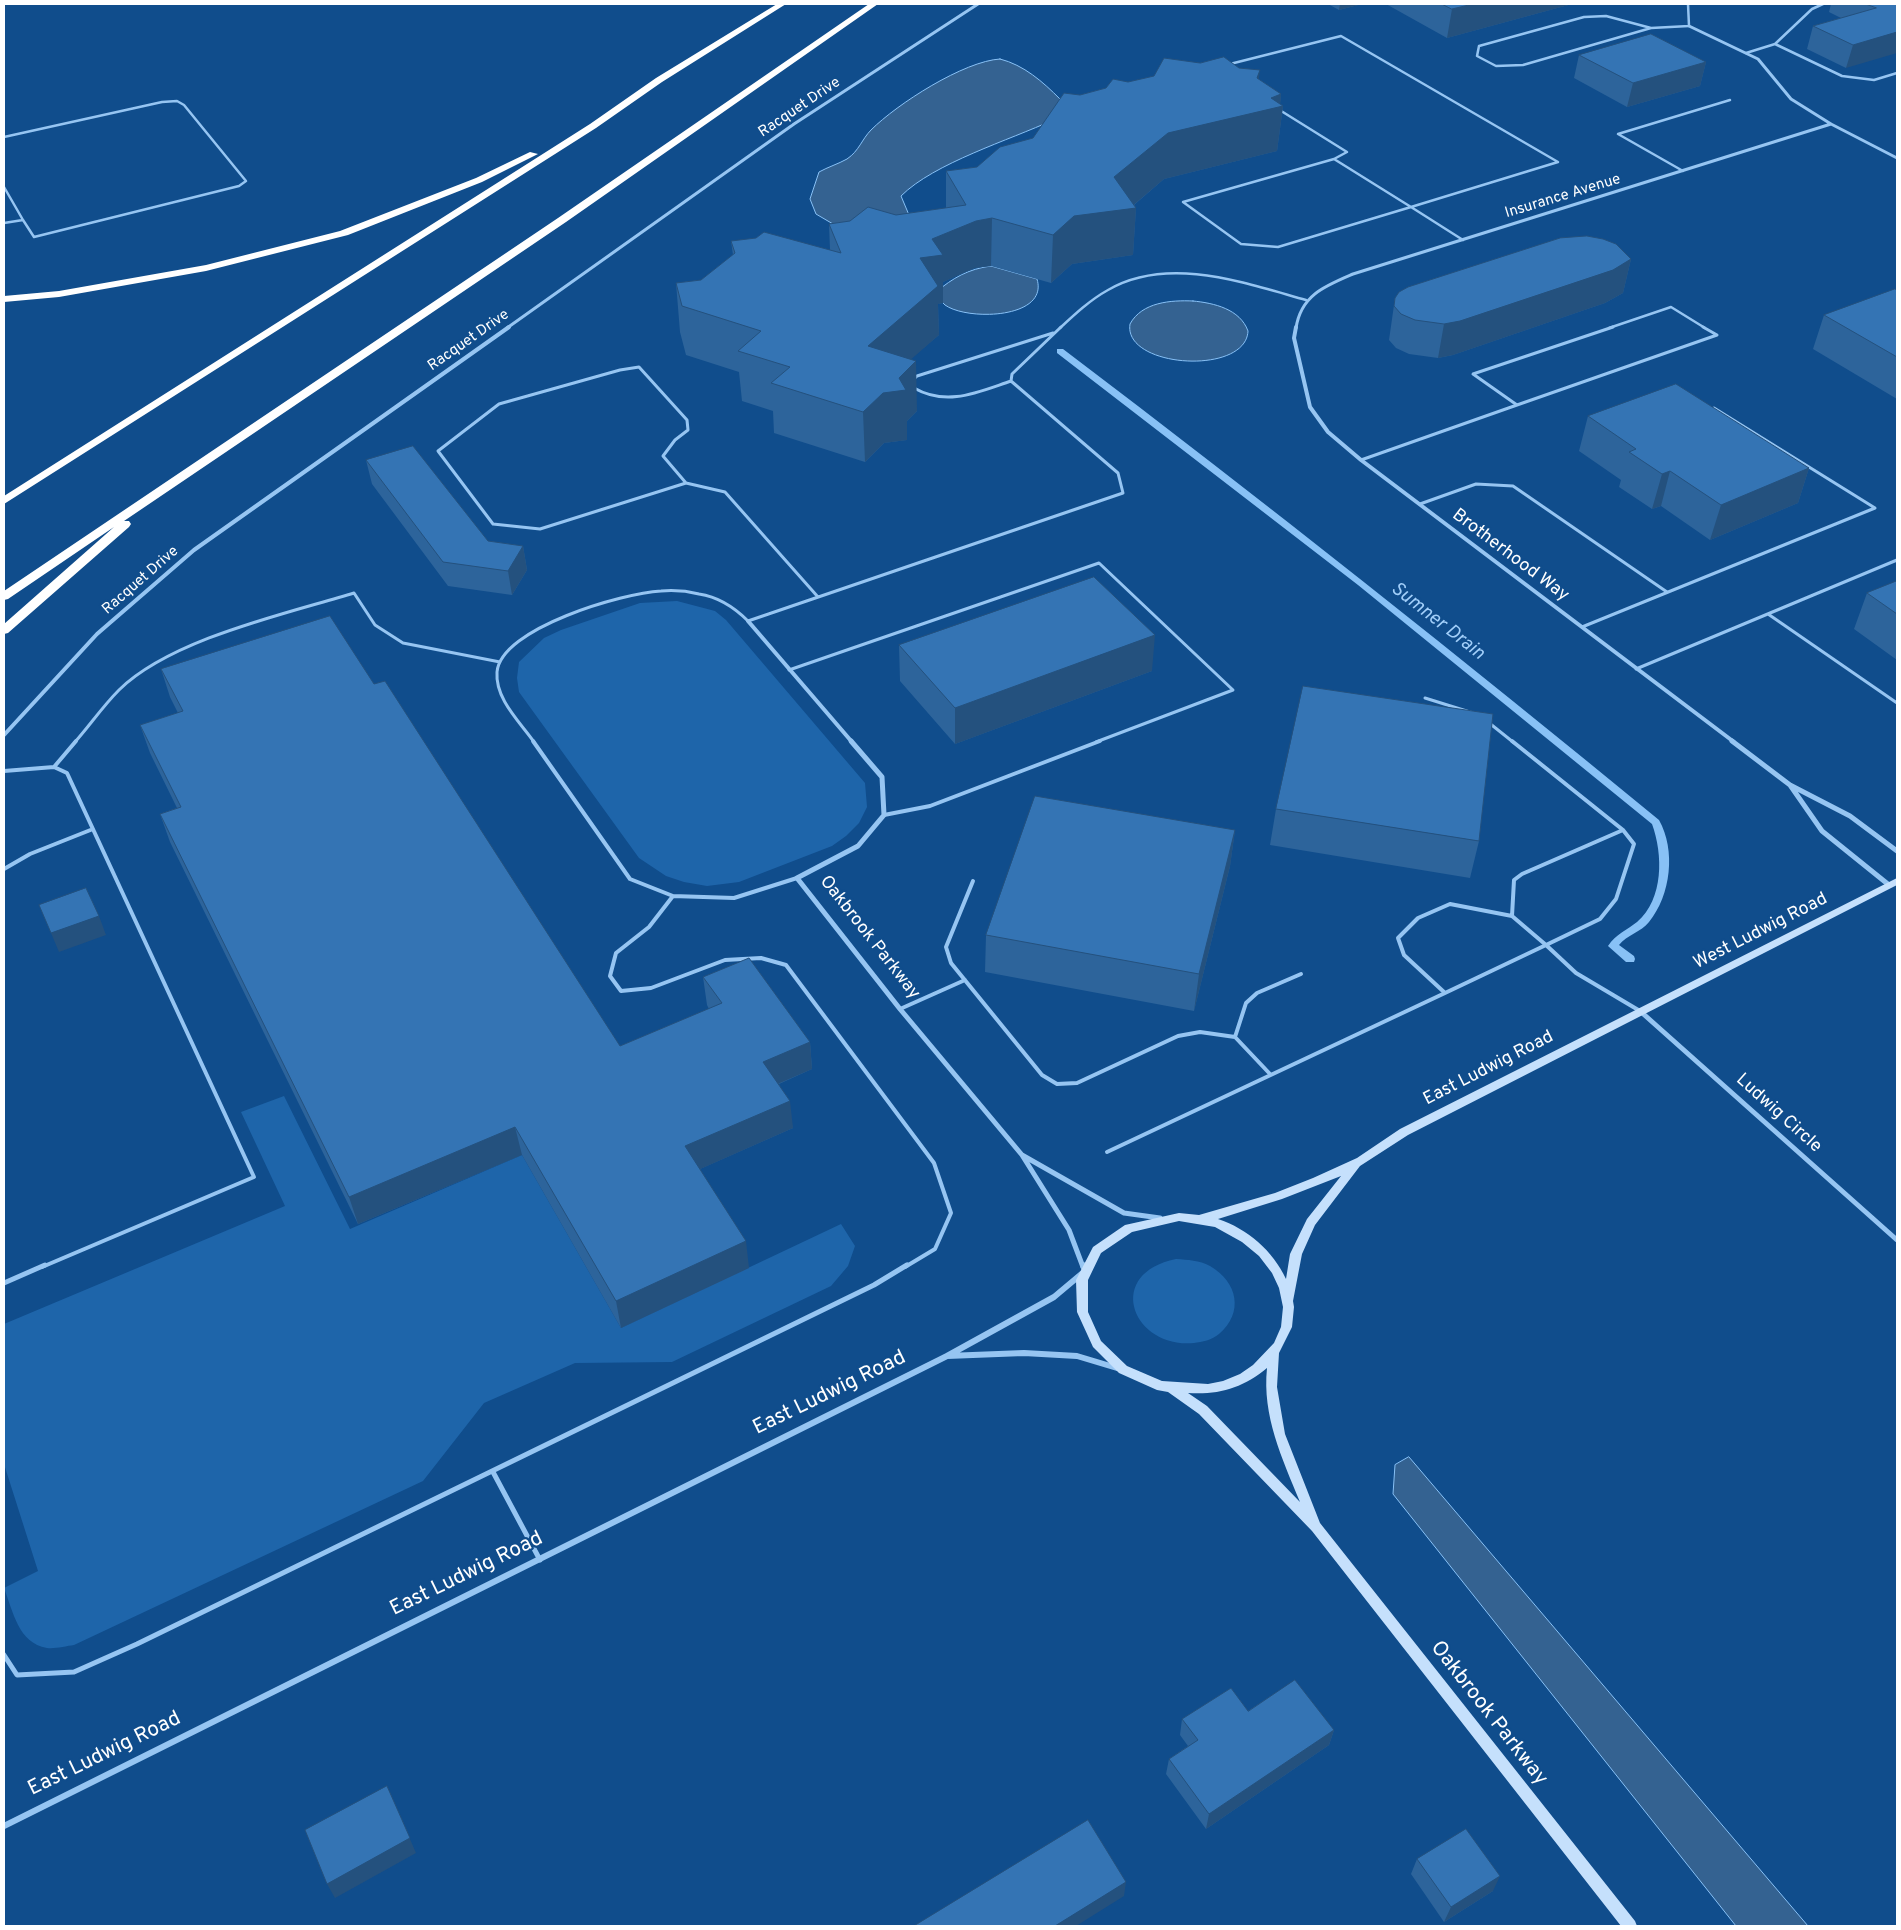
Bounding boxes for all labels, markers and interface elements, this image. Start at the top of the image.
street label: Racquet Drive [756,74,844,142]
street label: Insurance Avenue [1503,171,1623,223]
street label: Racquet Drive [425,306,513,376]
street label: Brotherhood Way [1447,505,1573,607]
street label: Racquet Drive [99,543,183,619]
water label: Sumner Drain [1385,578,1489,666]
street label: Oakbrook Parkway [814,872,924,1004]
street label: West Ludwig Road [1690,889,1832,975]
street label: East Ludwig Road [1420,1027,1558,1111]
street label: Ludwig Circle [1731,1070,1825,1158]
street label: East Ludwig Road [749,1346,911,1442]
street label: East Ludwig Road [386,1527,548,1623]
street label: Oakbrook Parkway [1424,1637,1552,1791]
street label: East Ludwig Road [24,1707,186,1803]

